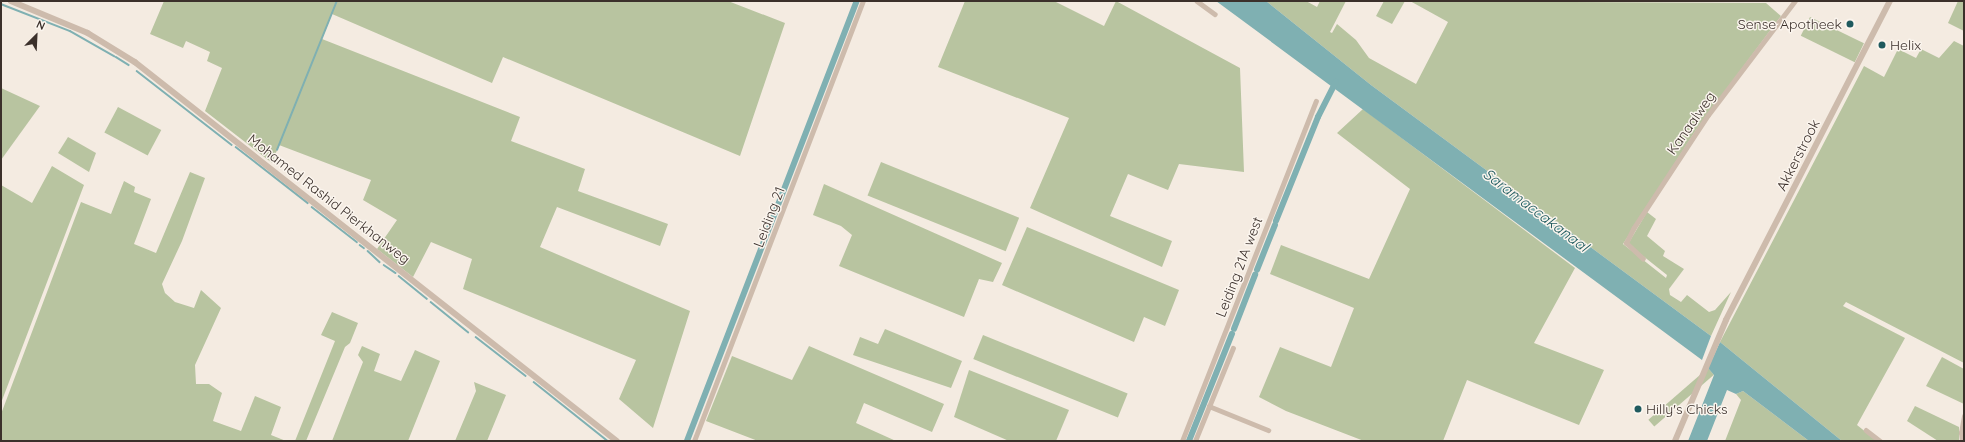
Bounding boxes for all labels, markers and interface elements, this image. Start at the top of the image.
north arrow [16,16,56,56]
place label: Sense Apotheek [1738,16,1842,32]
text: N [34,17,47,33]
marker: Sense Apotheek [1845,19,1855,29]
place label: Helix [1890,37,1921,53]
marker: Helix [1877,40,1887,50]
street label: Kanaalweg [1663,88,1719,158]
street label: Akkerstrook [1773,117,1823,193]
street label: Mohamed Rashid Pierkhanweg [245,131,413,267]
water label: Saramaccakanaal [1480,165,1592,255]
street label: Leiding 21 [750,184,788,250]
street label: Leiding 21A west [1212,214,1266,320]
place label: Hilly's Chicks [1646,401,1728,417]
marker: Hilly's Chicks [1633,404,1643,414]

